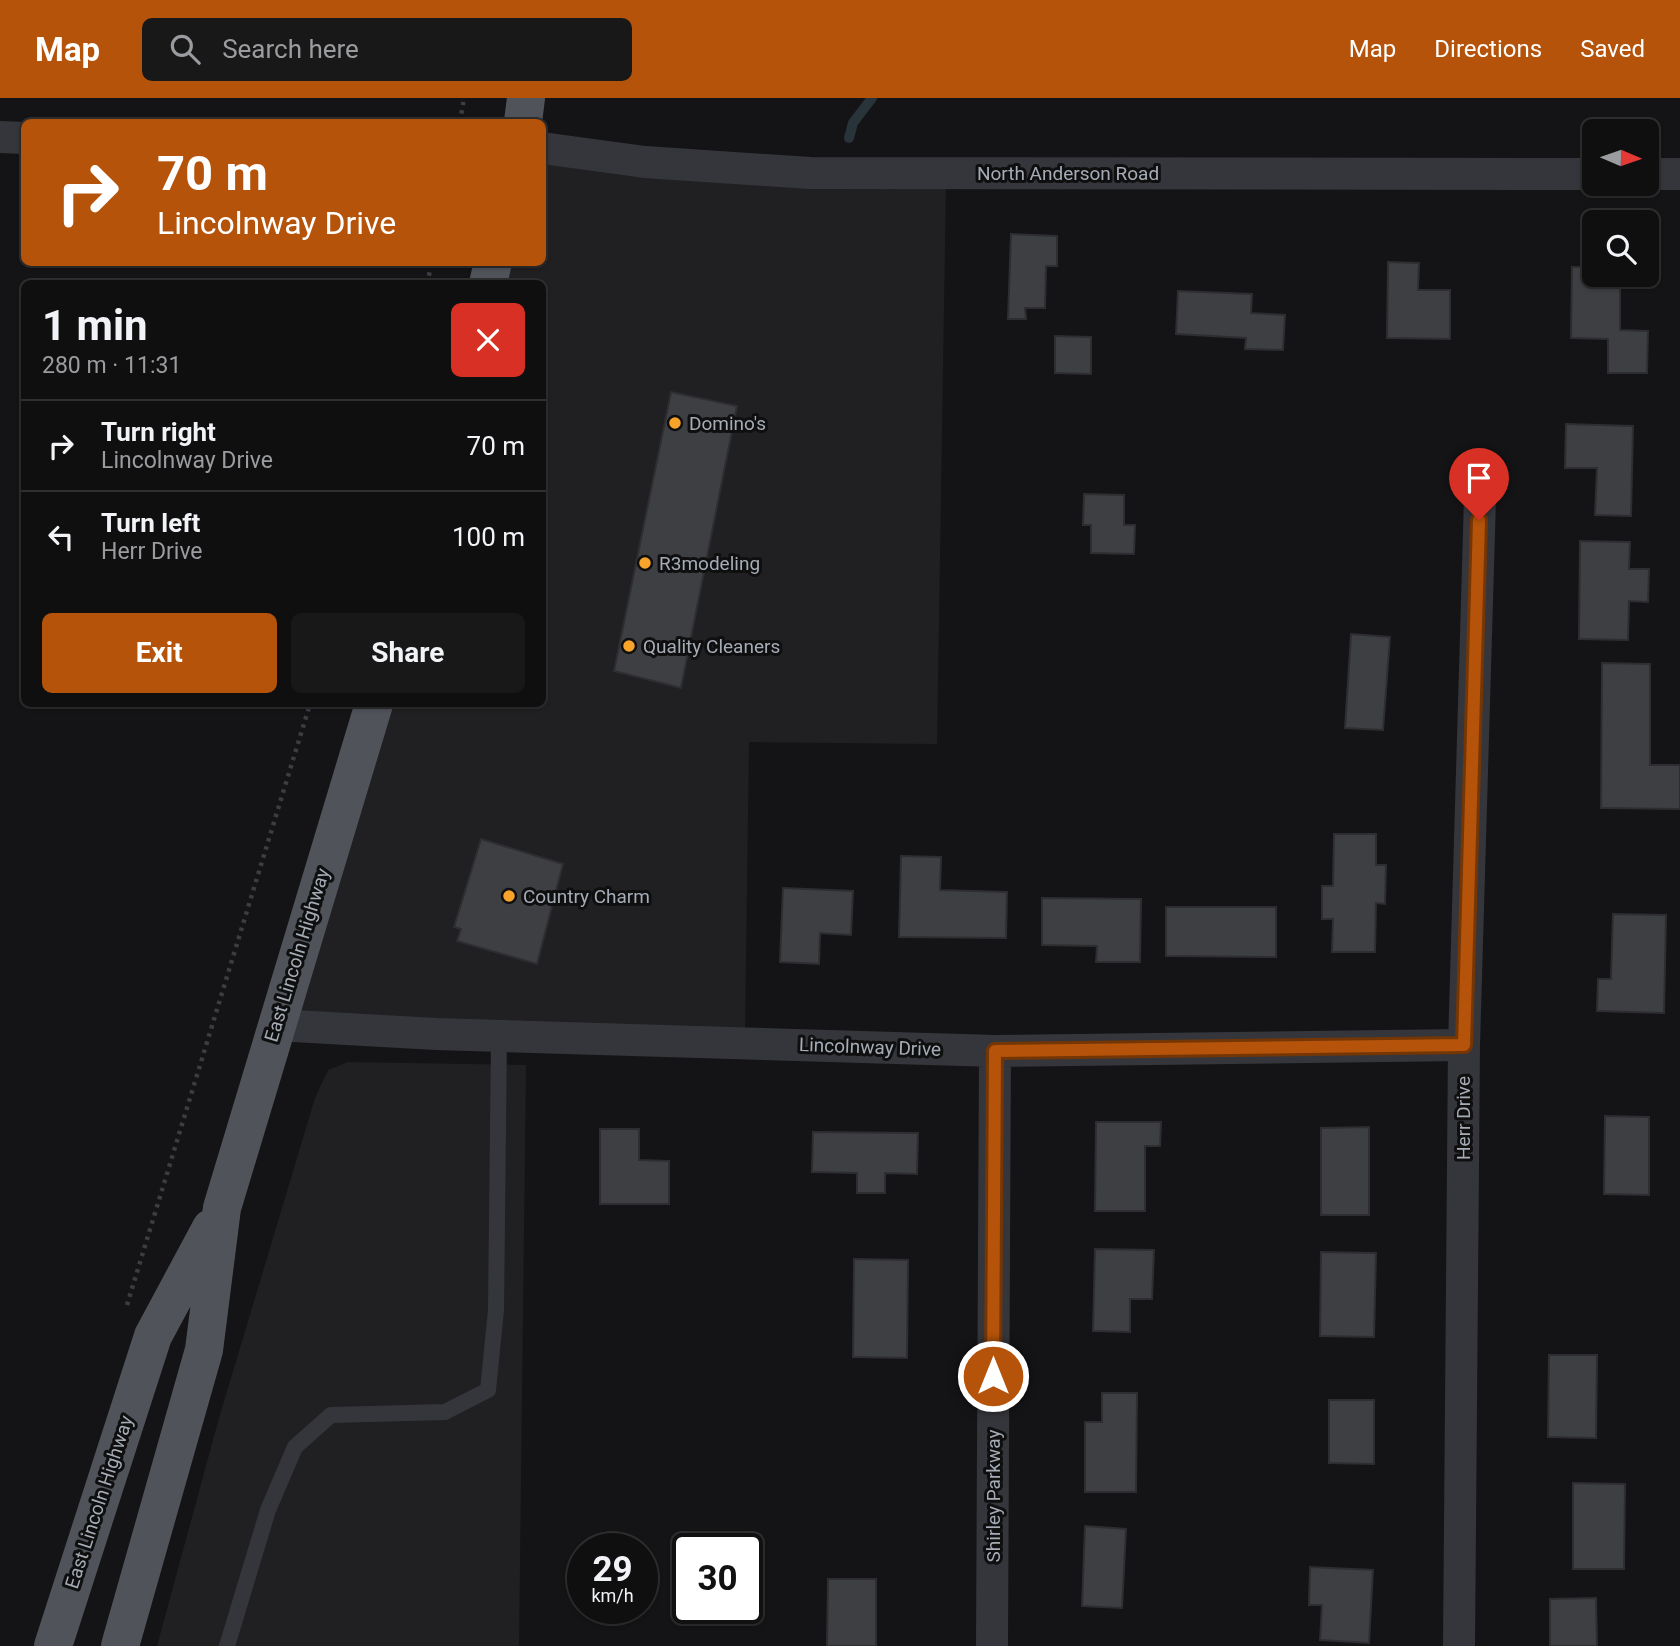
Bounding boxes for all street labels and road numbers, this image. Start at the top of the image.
street label: North Anderson Road [977,162,1159,185]
street label: East Lincoln Highway [260,865,334,1045]
street label: Lincolnway Drive [799,1033,941,1061]
street label: Herr Drive [1452,1076,1475,1160]
street label: East Lincoln Highway [60,1413,138,1591]
street label: Shirley Parkway [982,1430,1005,1562]

